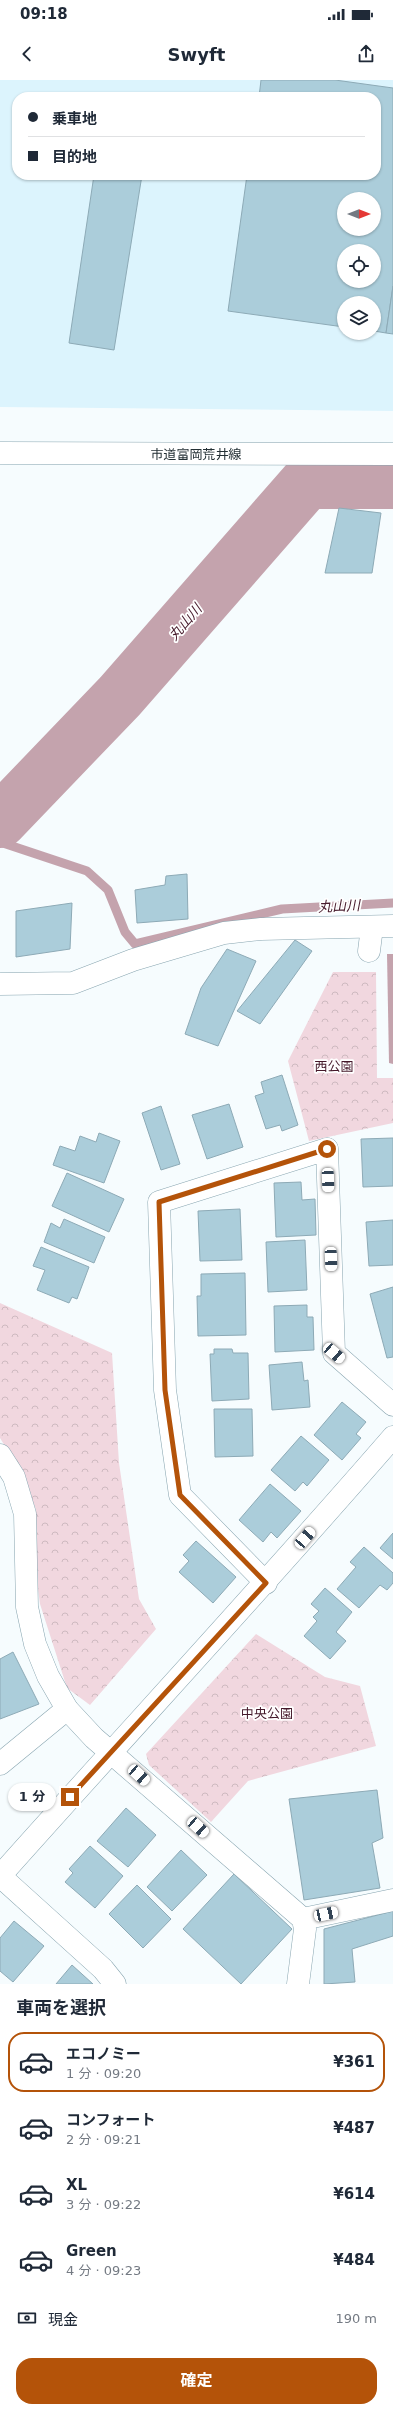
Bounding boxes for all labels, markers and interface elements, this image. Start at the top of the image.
text: 09:18 [20,5,68,23]
icon: back [16,43,38,65]
icon: share [355,43,377,65]
text: Swyft [168,44,225,65]
text: 乗車地 [52,110,97,128]
text: 目的地 [52,148,97,166]
north arrow [337,192,381,236]
map controls [337,192,381,340]
button: locate [337,244,381,288]
button: layers [337,296,381,340]
street label: 市道富岡荒井線 [150,447,242,462]
water label: 丸山川 [165,599,206,643]
water label: 丸山川 [318,897,362,915]
park label: 西公園 [314,1059,354,1074]
route start [318,1140,336,1158]
car [322,1168,334,1192]
car [325,1247,337,1271]
car [321,1341,347,1365]
car [293,1525,317,1551]
park label: 中央公園 [241,1706,293,1721]
car [126,1763,152,1787]
callout: 1 分 [8,1783,56,1811]
route end [61,1788,79,1806]
text: 1 分 [19,1789,45,1804]
car [185,1815,211,1839]
car [313,1906,339,1922]
text: 車両を選択 [16,1997,106,2018]
icon: car [18,2044,54,2080]
text: エコノミー [66,2045,141,2063]
text: ¥361 [333,2053,375,2071]
text: 1 分 · 09:20 [66,2066,141,2081]
icon: car [18,2110,54,2146]
text: コンフォート [66,2111,156,2129]
text: ¥487 [333,2119,375,2137]
text: 2 分 · 09:21 [66,2132,141,2147]
icon: car [18,2176,54,2212]
text: XL [66,2176,87,2194]
text: ¥614 [333,2185,375,2203]
text: 3 分 · 09:22 [66,2197,141,2212]
icon: car [18,2242,54,2278]
text: Green [66,2242,117,2260]
text: ¥484 [333,2251,375,2269]
text: 4 分 · 09:23 [66,2263,141,2278]
icon: cash [16,2307,38,2329]
text: 現金 [48,2311,78,2329]
text: 190 m [335,2311,377,2326]
button: 確定 [16,2358,377,2404]

